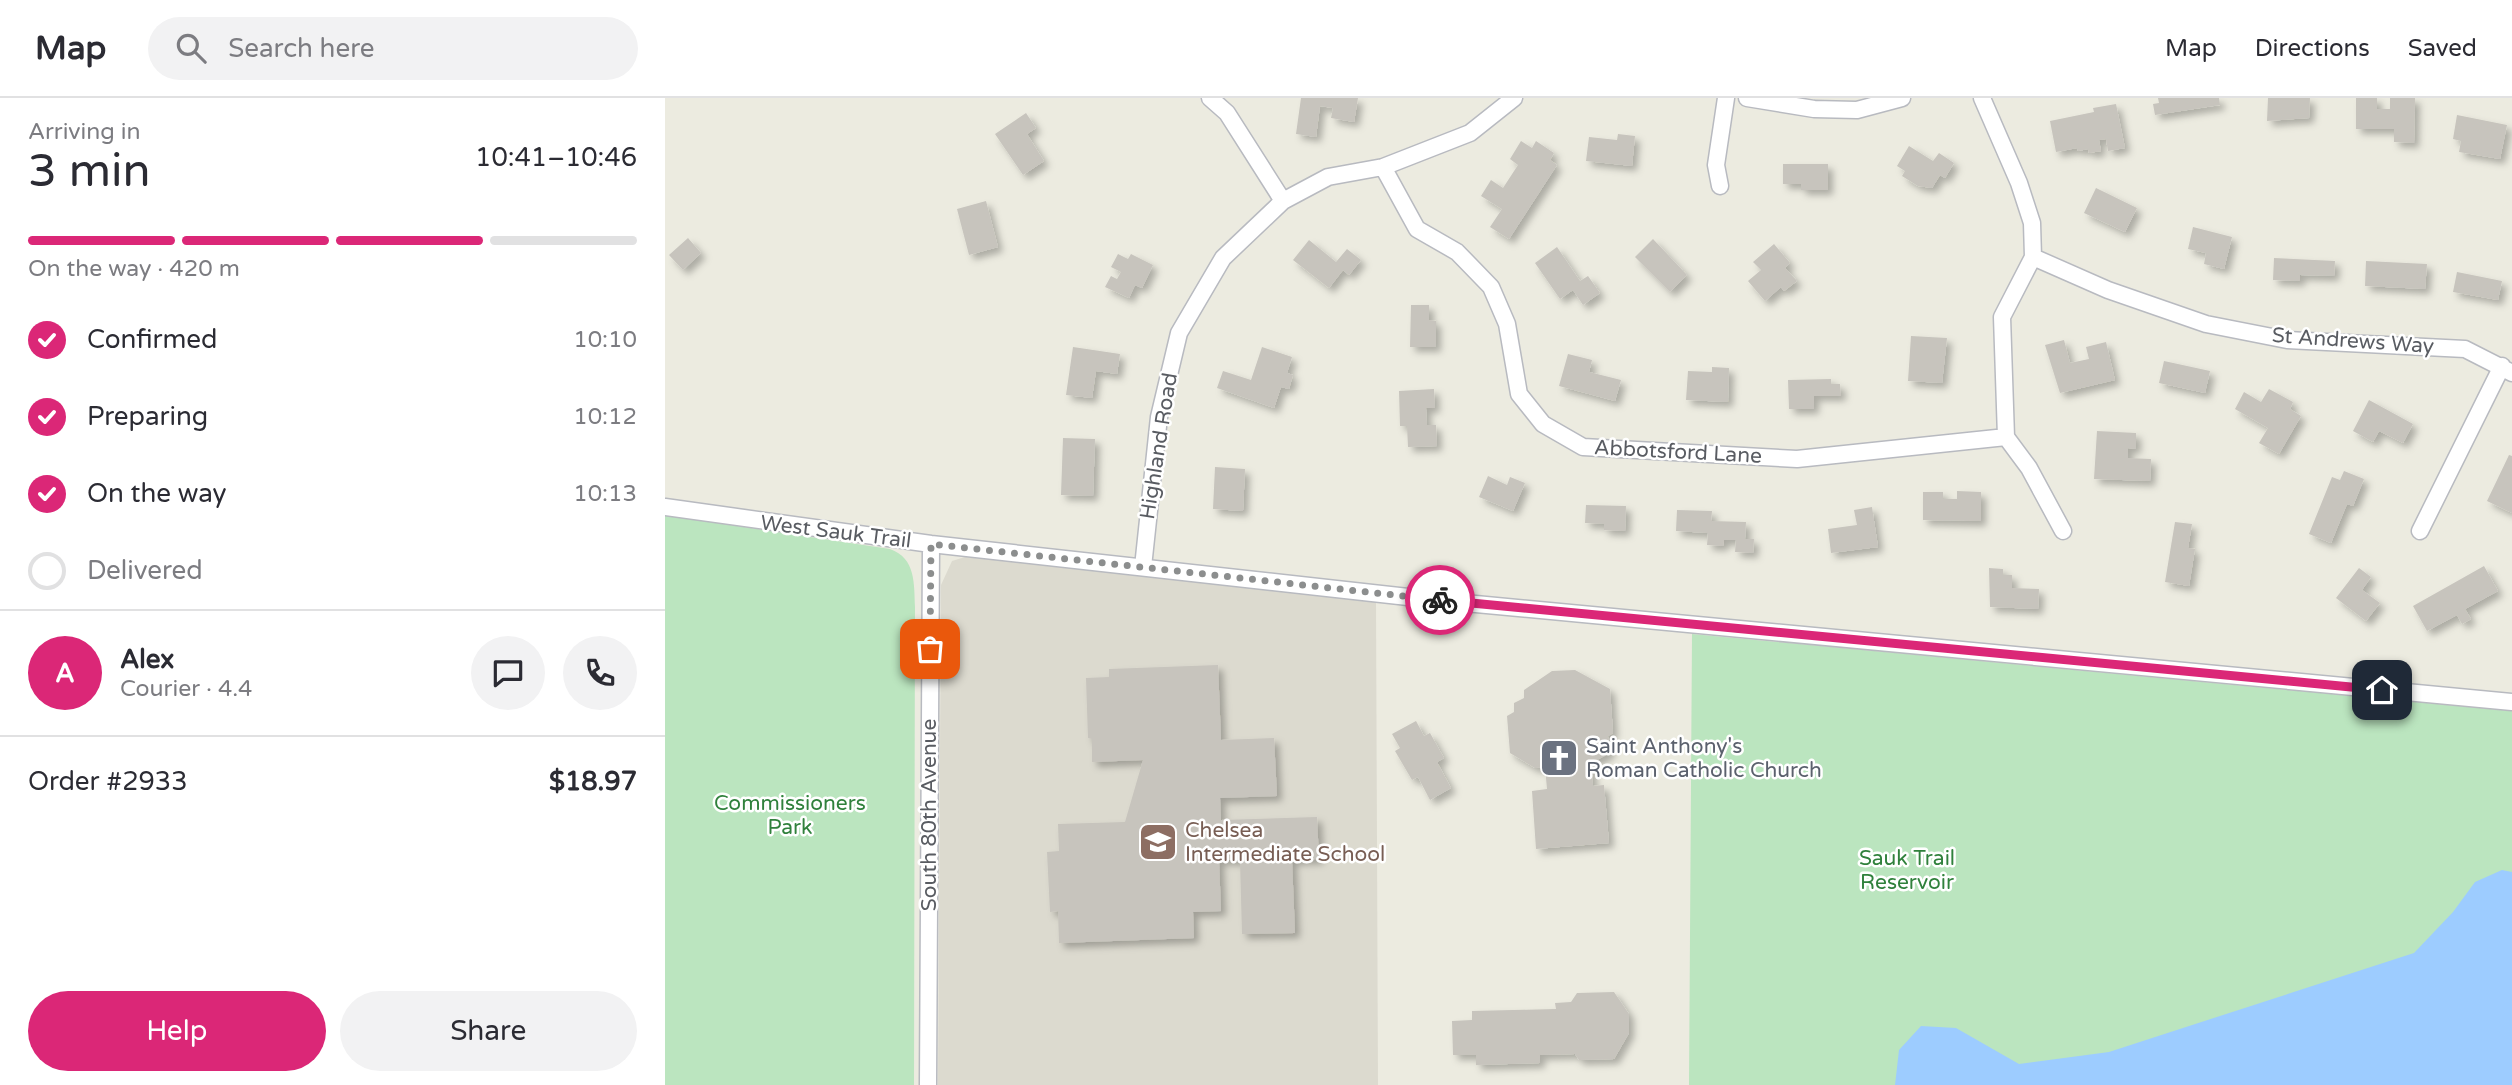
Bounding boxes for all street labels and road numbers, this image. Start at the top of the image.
street label: St Andrews Way [2271,323,2435,359]
street label: Highland Road [1135,371,1183,521]
street label: Abbotsford Lane [1593,435,1763,469]
street label: West Sauk Trail [759,510,913,554]
street label: South 80th Avenue [917,719,942,911]

